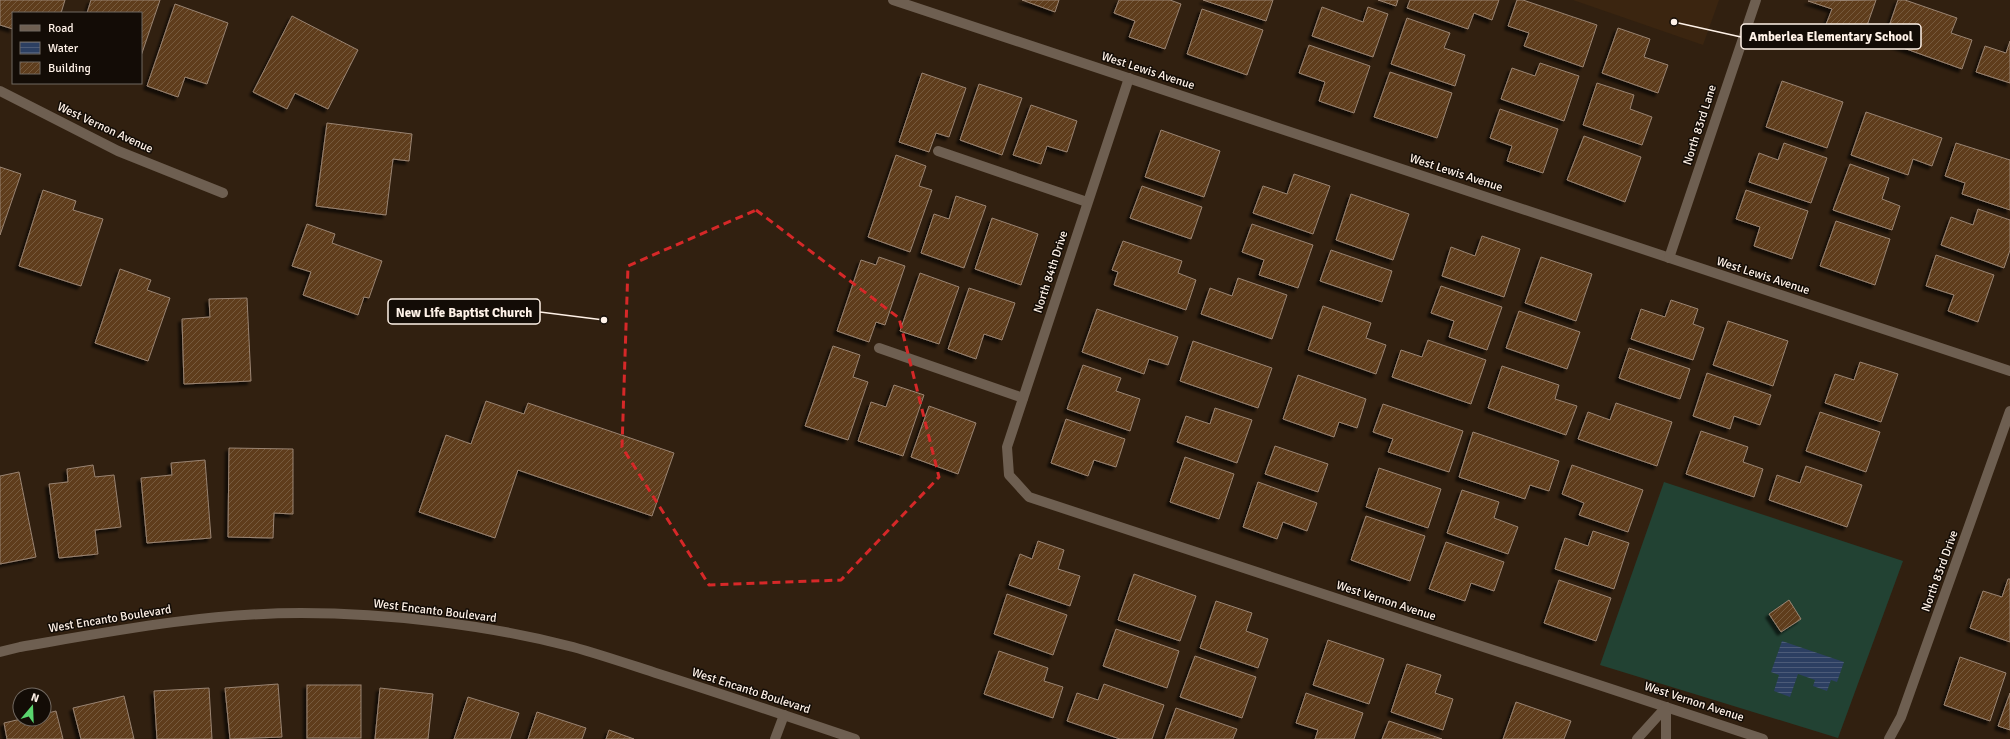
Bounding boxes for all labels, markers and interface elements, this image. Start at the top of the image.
legend [12,12,142,84]
text: Road [48,21,74,36]
callout: Amberlea Elementary School [1741,24,1921,49]
text: Amberlea Elementary School [1749,29,1913,45]
text: Water [48,41,79,56]
street label: West Lewis Avenue [1099,49,1197,93]
text: Building [48,61,91,76]
street label: North 83rd Lane [1680,83,1720,167]
street label: West Vernon Avenue [55,99,155,157]
street label: West Lewis Avenue [1407,151,1505,195]
street label: North 84th Drive [1031,229,1071,315]
street label: West Lewis Avenue [1714,254,1812,298]
callout: New Life Baptist Church [388,299,540,324]
text: New Life Baptist Church [396,305,532,321]
street label: North 83rd Drive [1918,528,1962,614]
street label: West Vernon Avenue [1334,578,1438,624]
street label: West Encanto Boulevard [373,596,497,626]
street label: West Encanto Boulevard [48,602,172,636]
street label: West Encanto Boulevard [690,665,812,717]
street label: West Vernon Avenue [1642,679,1746,725]
north arrow [12,687,52,727]
text: N [29,691,41,705]

